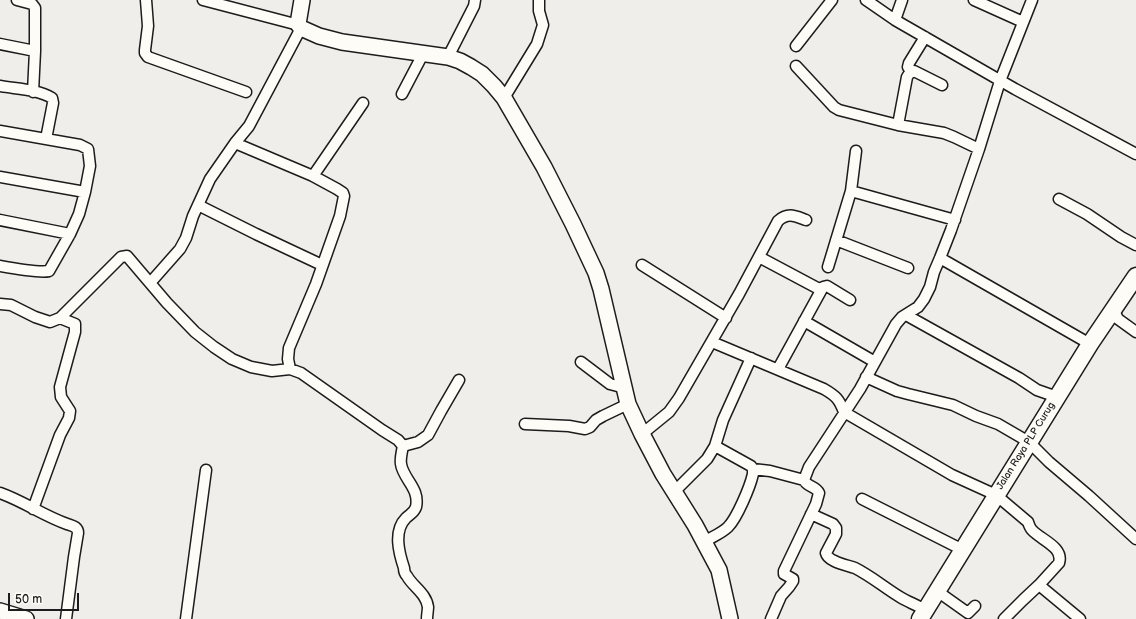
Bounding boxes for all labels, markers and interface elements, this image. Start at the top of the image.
street label: Jalan Raya PLP Curug [994,400,1058,492]
scale bar [10,585,81,611]
text: 50 m [15,592,42,607]

